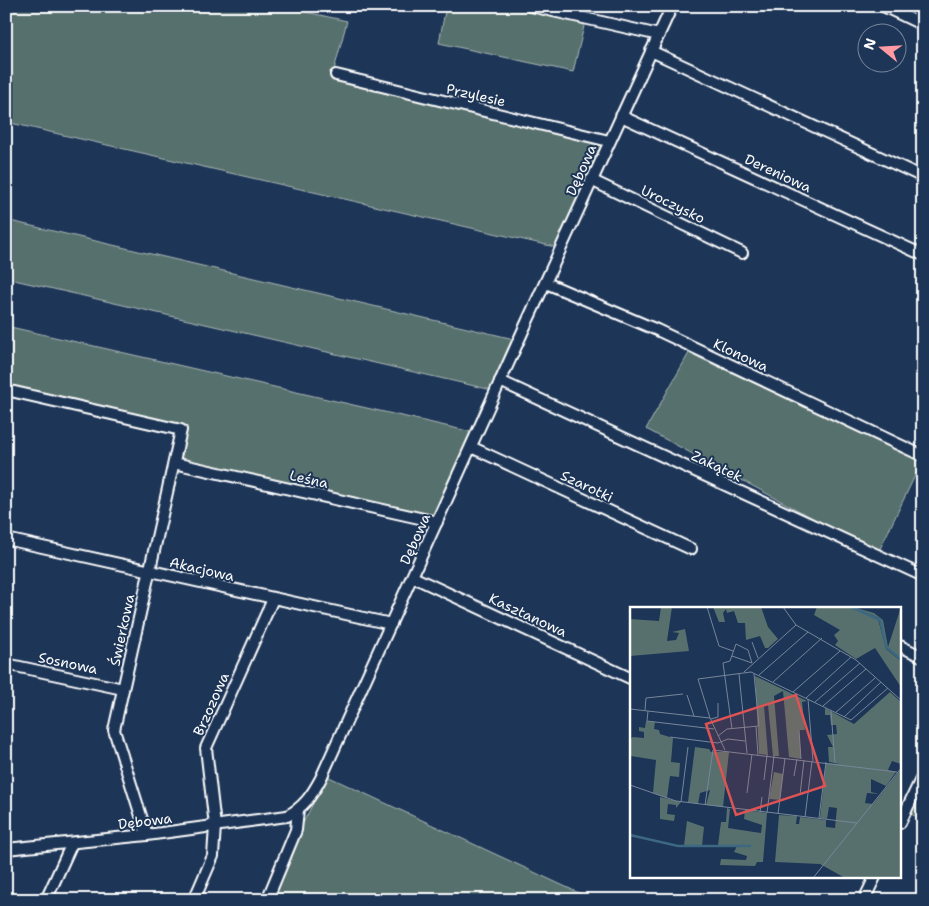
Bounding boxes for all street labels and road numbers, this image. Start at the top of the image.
street label: Przylesie [445,79,507,111]
street label: Dębowa [562,141,600,198]
street label: Dereniowa [742,150,814,196]
street label: Uroczysko [638,181,708,227]
street label: Klonowa [711,334,772,376]
street label: Zakątek [688,446,746,486]
street label: Leśna [288,466,330,492]
street label: Szarotki [558,466,616,506]
street label: Dębowa [396,510,434,567]
street label: Akacjowa [168,553,236,585]
street label: Kasztanowa [486,589,570,641]
street label: Świerkowa [106,592,138,668]
street label: Sosnowa [37,648,100,678]
street label: Brzozowa [189,669,233,738]
street label: Dębowa [117,809,173,833]

